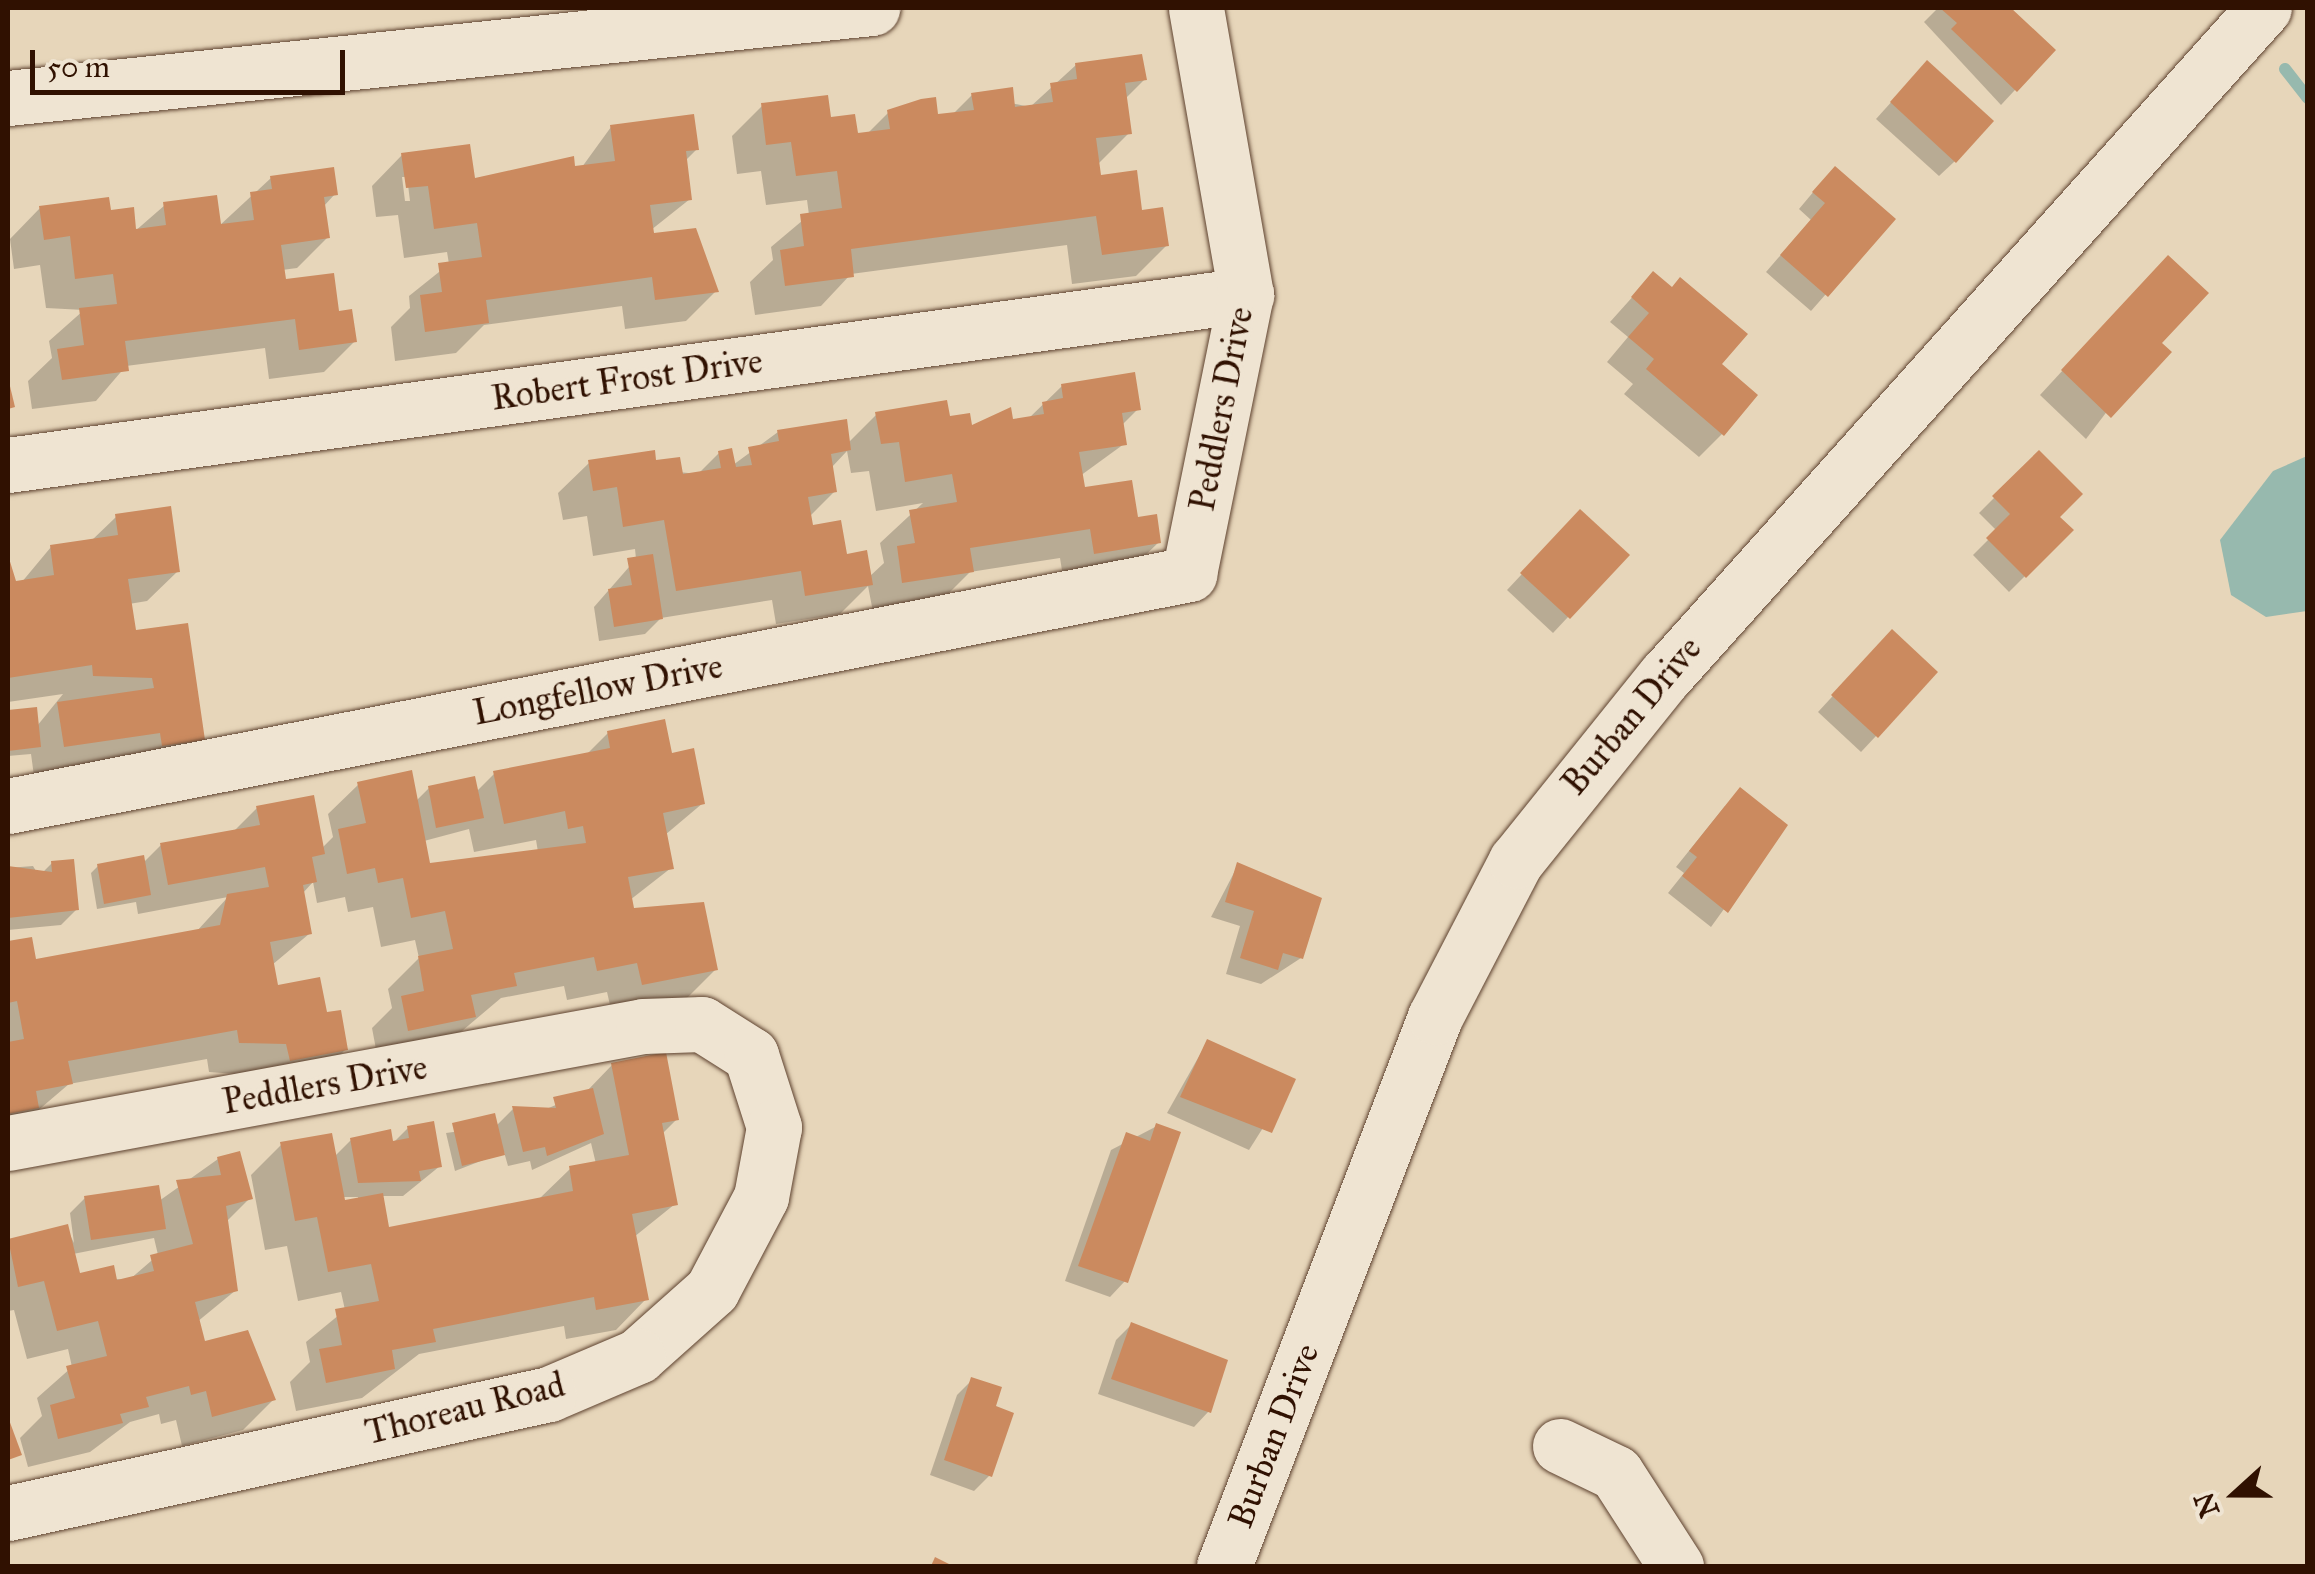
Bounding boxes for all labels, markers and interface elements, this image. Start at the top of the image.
scale bar [35,30,350,92]
text: 50 m [47,49,110,85]
street label: Peddlers Drive [1182,303,1262,515]
street label: Robert Frost Drive [489,340,765,420]
street label: Burban Drive [1554,628,1710,804]
street label: Longfellow Drive [470,645,726,735]
street label: Peddlers Drive [219,1046,431,1124]
street label: Burban Drive [1220,1338,1328,1534]
street label: Thoreau Road [361,1364,569,1454]
north arrow [2185,1444,2285,1544]
text: N [2186,1488,2227,1522]

